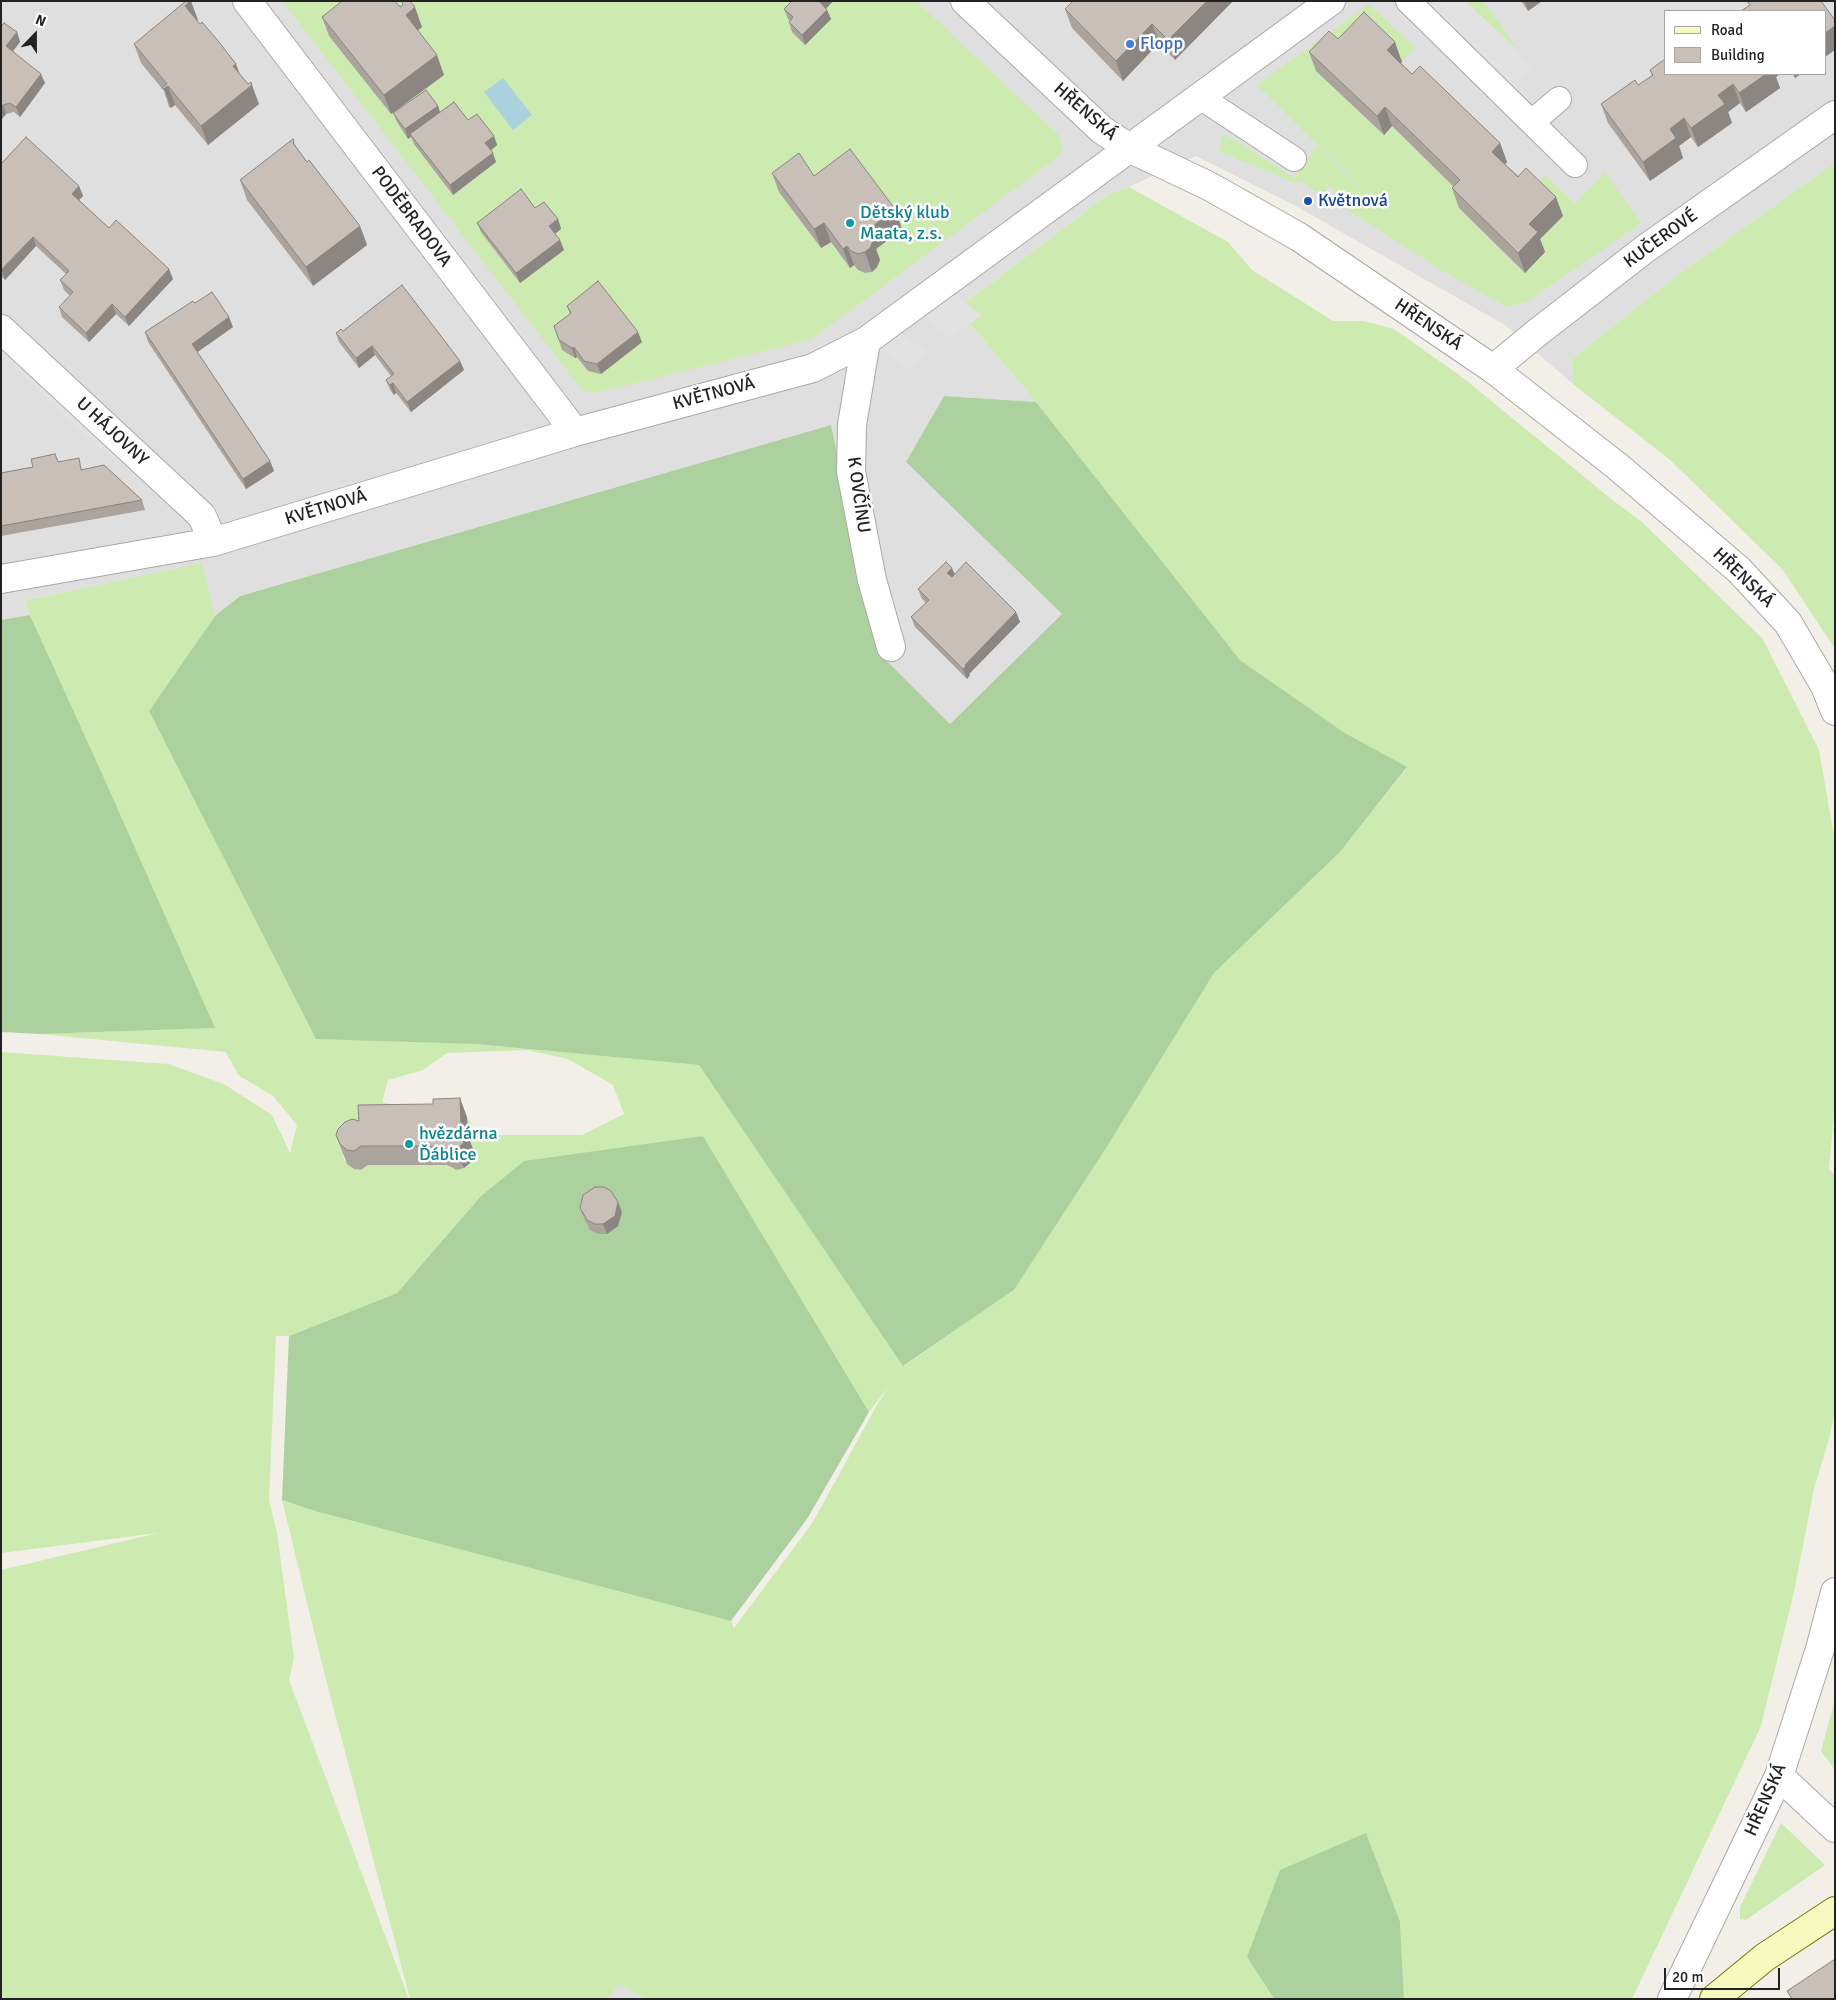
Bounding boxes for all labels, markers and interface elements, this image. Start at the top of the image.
north arrow [10,10,60,60]
legend [1664,10,1826,75]
text: N [33,11,49,30]
text: Road [1711,21,1743,39]
place label: Flopp [1140,33,1183,55]
marker: Flopp [1124,38,1136,50]
text: Building [1711,46,1765,64]
street label: HŘENSKÁ [1049,79,1121,145]
street label: PODĚBRADOVA [366,162,456,272]
place label: Květnová [1318,190,1388,212]
marker: Květnová [1302,195,1314,207]
place label: Dětský klub Maata, z.s. [860,202,949,244]
street label: KUČEROVÉ [1620,205,1702,273]
marker: Dětský klub Maata, z.s. [844,217,856,229]
street label: HŘENSKÁ [1390,294,1466,356]
street label: KVĚTNOVÁ [670,373,758,415]
street label: U HÁJOVNY [71,393,153,471]
street label: K OVČÍNU [842,455,874,535]
street label: KVĚTNOVÁ [282,485,370,531]
street label: HŘENSKÁ [1708,543,1778,613]
place label: hvězdárna Ďáblice [419,1123,498,1166]
marker: hvězdárna Ďáblice [403,1138,415,1150]
street label: HŘENSKÁ [1740,1760,1792,1840]
scale bar [1666,1958,1782,1990]
text: 20 m [1672,1968,1703,1986]

